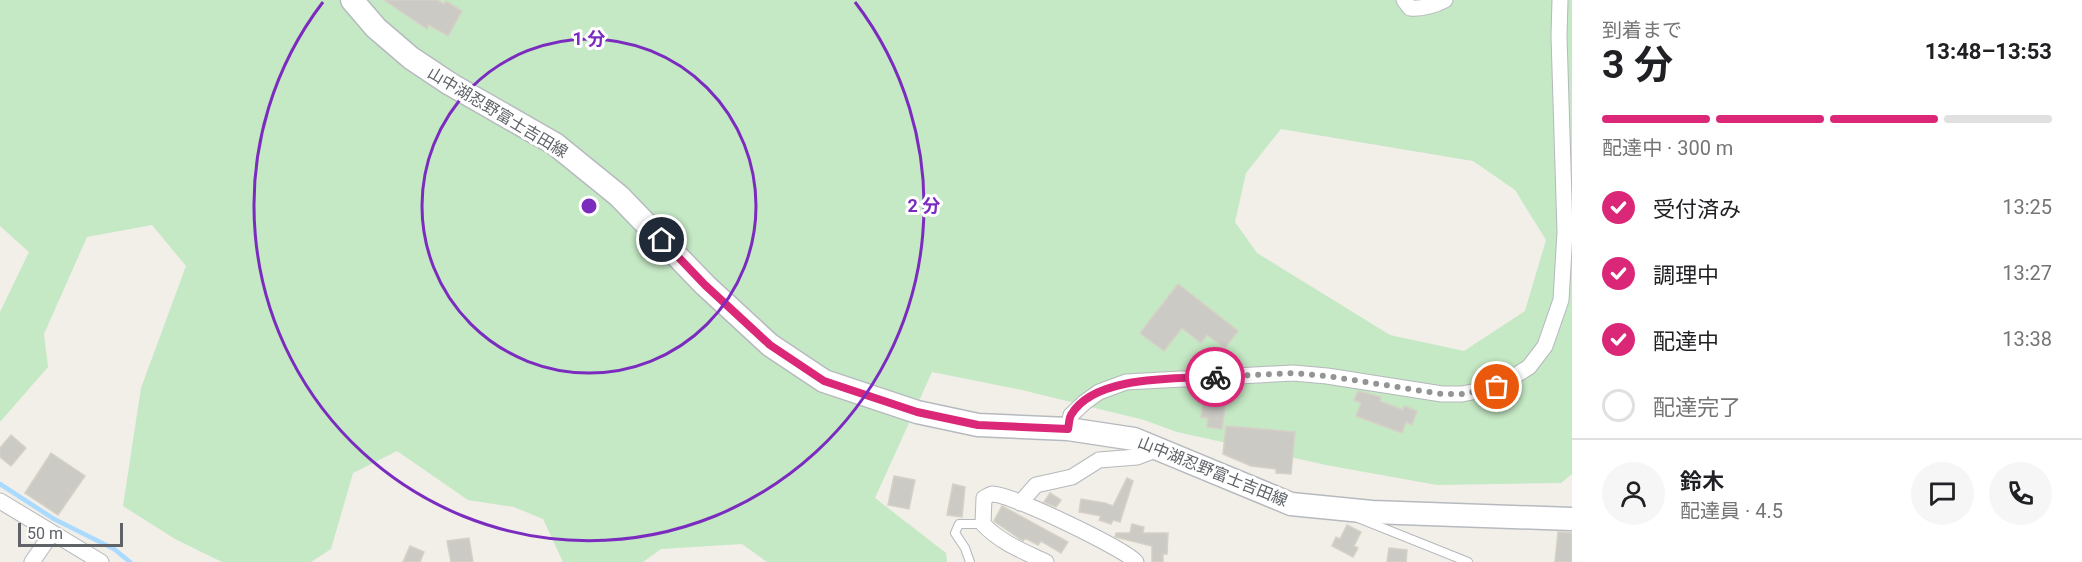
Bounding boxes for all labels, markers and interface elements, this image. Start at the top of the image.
text: 到着まで [1602,18,1682,42]
text: 1 分 [573,28,605,49]
text: 13:48–13:53 [1925,39,2052,64]
text: 3 分 [1602,42,1673,88]
street label: 山中湖忍野富士吉田線 [424,63,571,162]
text: 配達中 · 300 m [1602,136,1733,160]
icon: check [1602,191,1635,224]
text: 2 分 [908,195,940,216]
text: 13:25 [2002,195,2052,219]
centre of rings [579,196,599,216]
text: 受付済み [1653,197,1741,222]
pin [636,214,687,265]
icon: home [645,223,678,256]
icon: check [1602,257,1635,290]
text: 13:27 [2002,261,2052,285]
text: 調理中 [1653,263,1719,288]
icon: check [1602,323,1635,356]
text: 13:38 [2002,327,2052,351]
text: 配達中 [1653,329,1719,354]
courier [1185,347,1245,407]
icon: bike [1199,361,1232,394]
pin [1471,361,1522,412]
icon: bag [1480,370,1513,403]
text: 配達完了 [1653,395,1741,420]
street label: 山中湖忍野富士吉田線 [1135,433,1291,510]
button: person [1602,462,1665,525]
button: chat [1911,462,1974,525]
button: phone [1989,462,2052,525]
text: 鈴木 [1680,469,1724,494]
text: 配達員 · 4.5 [1680,499,1783,523]
scale bar [18,520,123,548]
text: 50 m [27,524,63,543]

